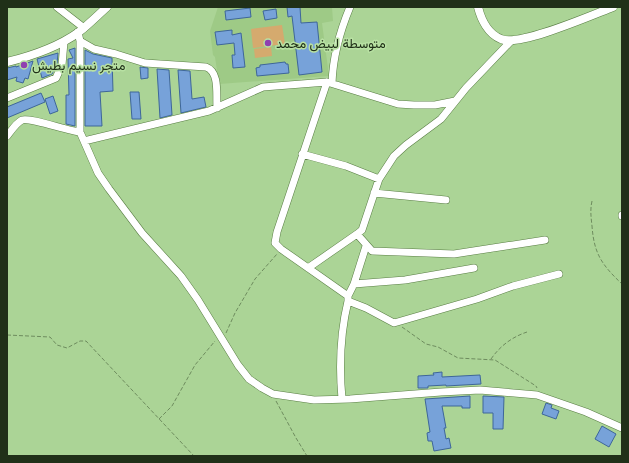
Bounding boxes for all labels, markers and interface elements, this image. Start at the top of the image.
place label: متوسطة لبيض محمد [276,35,386,52]
marker: متوسطة لبيض محمد [263,38,273,48]
place label: متجر نسيم بطيش [32,57,125,74]
marker: متجر نسيم بطيش [19,60,29,70]

